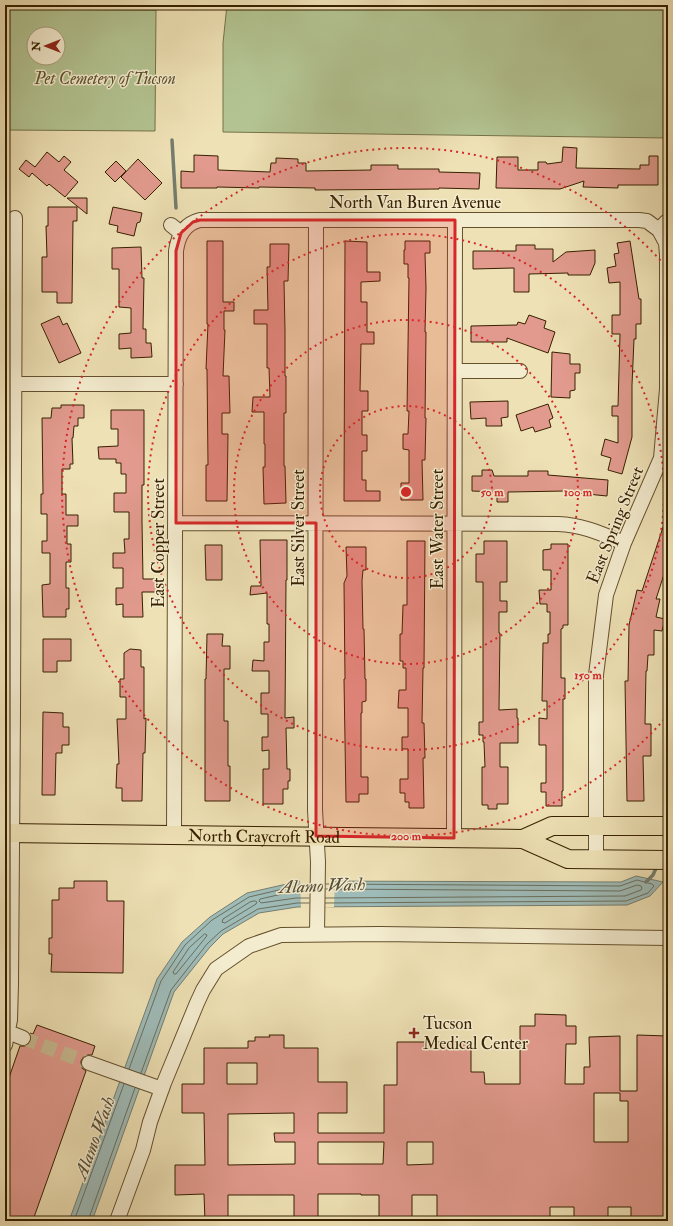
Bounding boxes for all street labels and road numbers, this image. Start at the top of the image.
street label: North Van Buren Avenue [329,192,501,213]
street label: East Spring Street [582,463,649,587]
street label: East Water Street [427,468,448,589]
street label: East Silver Street [288,469,309,587]
street label: East Copper Street [148,478,170,608]
street label: North Craycroft Road [188,825,341,848]

